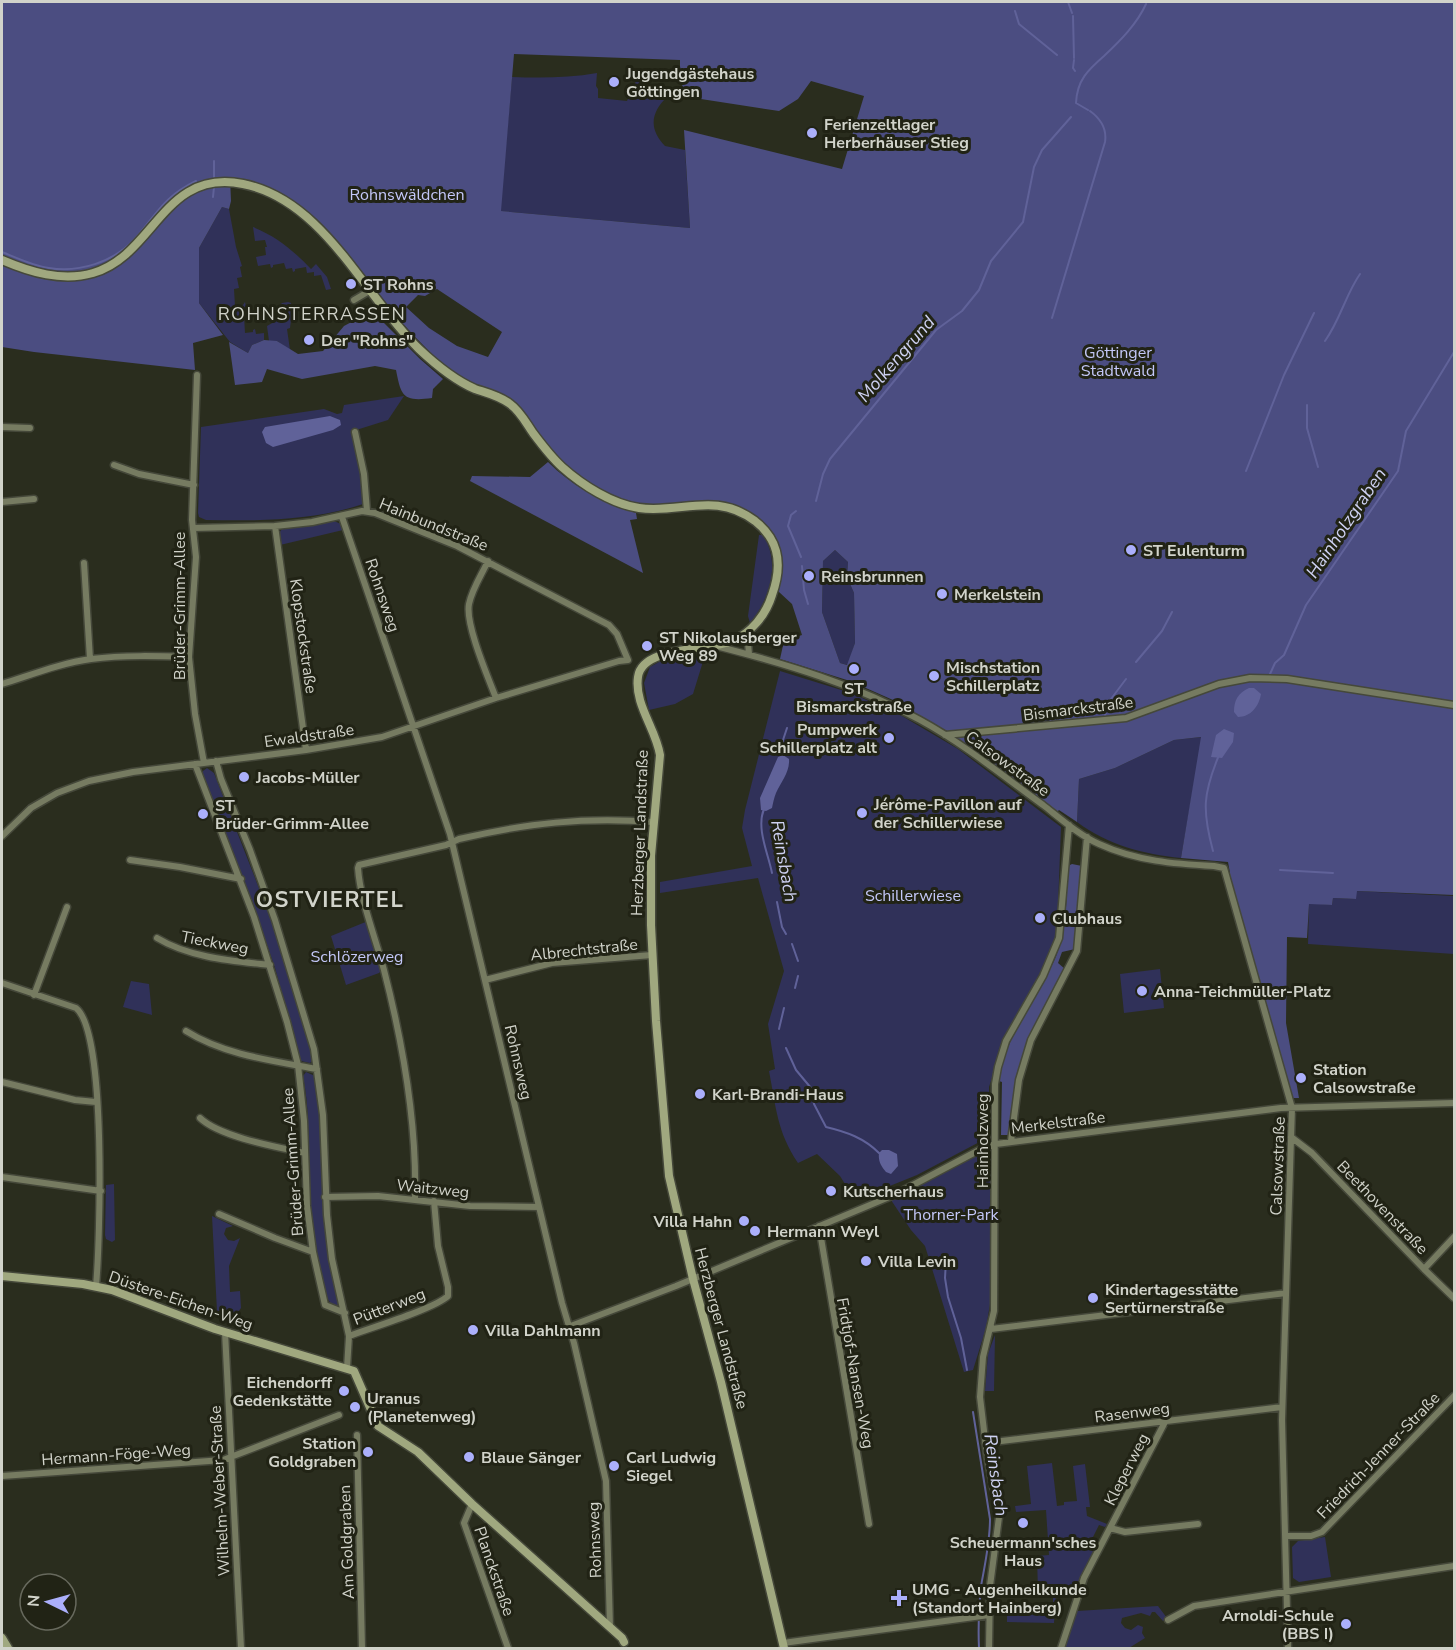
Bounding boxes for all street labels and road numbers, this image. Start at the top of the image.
street label: Hainbundstraße [376,493,491,557]
street label: Brüder-Grimm-Allee [169,532,191,680]
street label: Rohnsweg [359,556,405,635]
street label: Klopstockstraße [284,577,322,695]
street label: Bismarckstraße [1022,691,1135,727]
street label: Ewaldstraße [263,719,356,753]
street label: Calsowstraße [961,726,1054,802]
street label: Herzberger Landstraße [626,750,654,917]
street label: Tieckweg [179,926,250,960]
street label: Albrechtstraße [529,933,639,967]
street label: Rohnsweg [499,1023,537,1102]
street label: Brüder-Grimm-Allee [277,1087,309,1237]
street label: Hainholzweg [972,1094,994,1188]
street label: Merkelstraße [1010,1106,1106,1140]
street label: Calsowstraße [1265,1116,1291,1216]
street label: Beethovenstraße [1332,1156,1433,1259]
street label: Waitzweg [395,1174,470,1204]
street label: Herzberger Landstraße [689,1245,753,1411]
street label: Düstere-Eichen-Weg [106,1266,256,1336]
street label: Pütterweg [350,1283,429,1331]
street label: Fridtjof-Nansen-Weg [831,1296,879,1450]
street label: Friedrich-Jenner-Straße [1312,1388,1445,1524]
street label: Rasenweg [1093,1397,1171,1429]
street label: Wilhelm-Weber-Straße [205,1405,235,1577]
street label: Kleperweg [1099,1430,1155,1509]
street label: Hermann-Föge-Weg [41,1439,191,1471]
street label: Am Goldgraben [334,1484,360,1600]
street label: Rohnsweg [583,1501,607,1579]
street label: Planckstraße [468,1524,520,1619]

